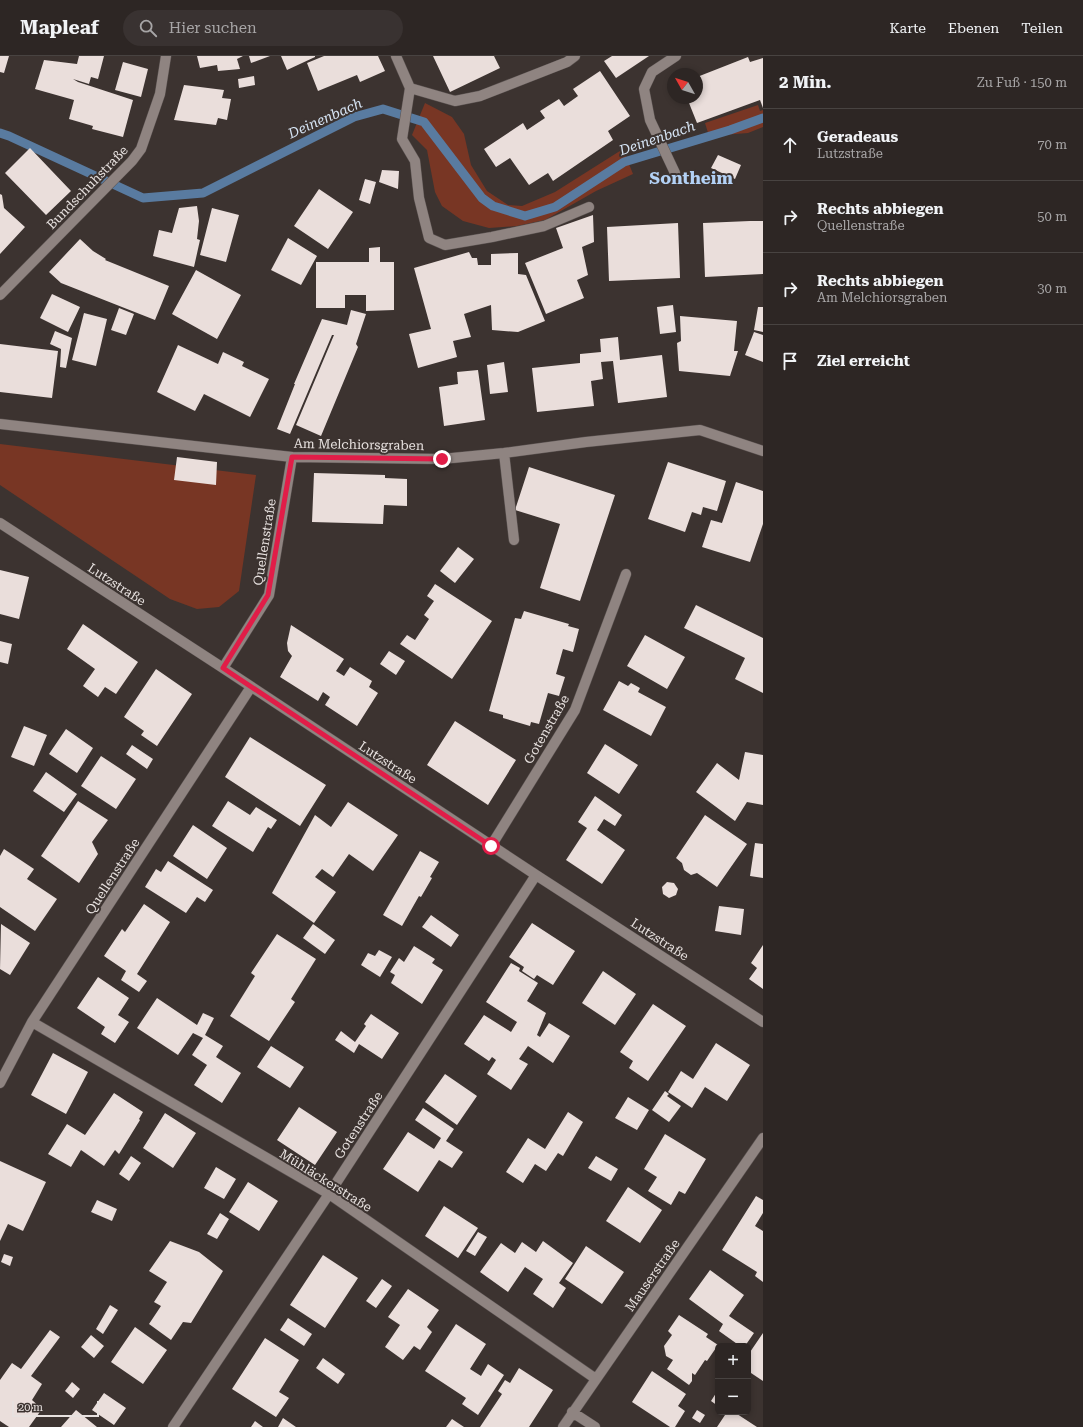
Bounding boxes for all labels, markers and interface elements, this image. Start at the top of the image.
search box [123,10,403,46]
text: Mapleaf [20,16,99,39]
icon: search [137,17,159,39]
text: Hier suchen [169,19,257,37]
text: Karte [890,20,926,36]
text: Ebenen [948,20,999,36]
text: Teilen [1021,20,1063,36]
north arrow [667,68,703,104]
text: 2 Min. [779,72,832,92]
text: Zu Fuß · 150 m [977,75,1067,90]
water label: Deinenbach [285,94,365,142]
water label: Deinenbach [616,117,698,159]
text: Geradeaus [817,128,898,146]
icon: ahead [779,134,801,156]
text: 70 m [1037,137,1067,152]
street label: Bundschuhstraße [44,143,131,232]
text: Lutzstraße [817,146,883,161]
district label: Sontheim [649,168,733,188]
text: Rechts abbiegen [817,200,944,218]
icon: right [779,206,801,228]
text: 50 m [1037,209,1067,224]
text: Quellenstraße [817,218,905,233]
text: Rechts abbiegen [817,272,944,290]
icon: right [779,278,801,300]
text: 30 m [1037,281,1067,296]
text: Am Melchiorsgraben [817,290,947,305]
icon: arrive [779,350,801,372]
text: Ziel erreicht [817,352,910,370]
street label: Am Melchiorsgraben [294,436,425,453]
route end [433,450,451,468]
street label: Quellenstraße [250,498,279,586]
street label: Lutzstraße [85,560,148,609]
street label: Gotenstraße [521,692,572,766]
street label: Lutzstraße [356,738,419,787]
street label: Quellenstraße [82,835,143,917]
route start [482,837,500,855]
street label: Lutzstraße [628,915,691,964]
street label: Gotenstraße [331,1089,386,1162]
street label: Mühläckerstraße [277,1146,375,1215]
street label: Mauserstraße [622,1236,683,1314]
map controls [715,1343,751,1415]
button: + [715,1343,751,1379]
button: − [715,1379,751,1415]
scale bar [12,1399,99,1418]
text: 20 m [18,1401,43,1414]

